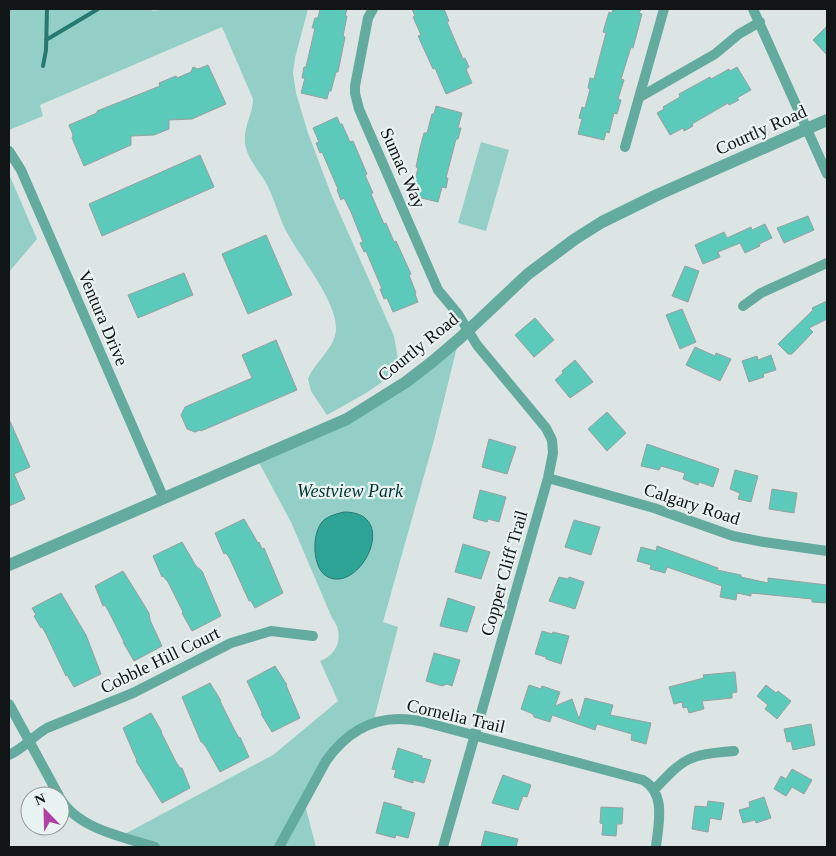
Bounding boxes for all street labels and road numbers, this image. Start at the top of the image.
street label: Courtly Road [712,101,810,159]
street label: Sumac Way [376,125,430,211]
street label: Ventura Drive [74,267,132,369]
street label: Courtly Road [374,309,462,385]
street label: Calgary Road [642,479,742,529]
street label: Copper Cliff Trail [477,508,531,638]
street label: Cobble Hill Court [97,623,223,697]
street label: Cornelia Trail [405,695,507,737]

